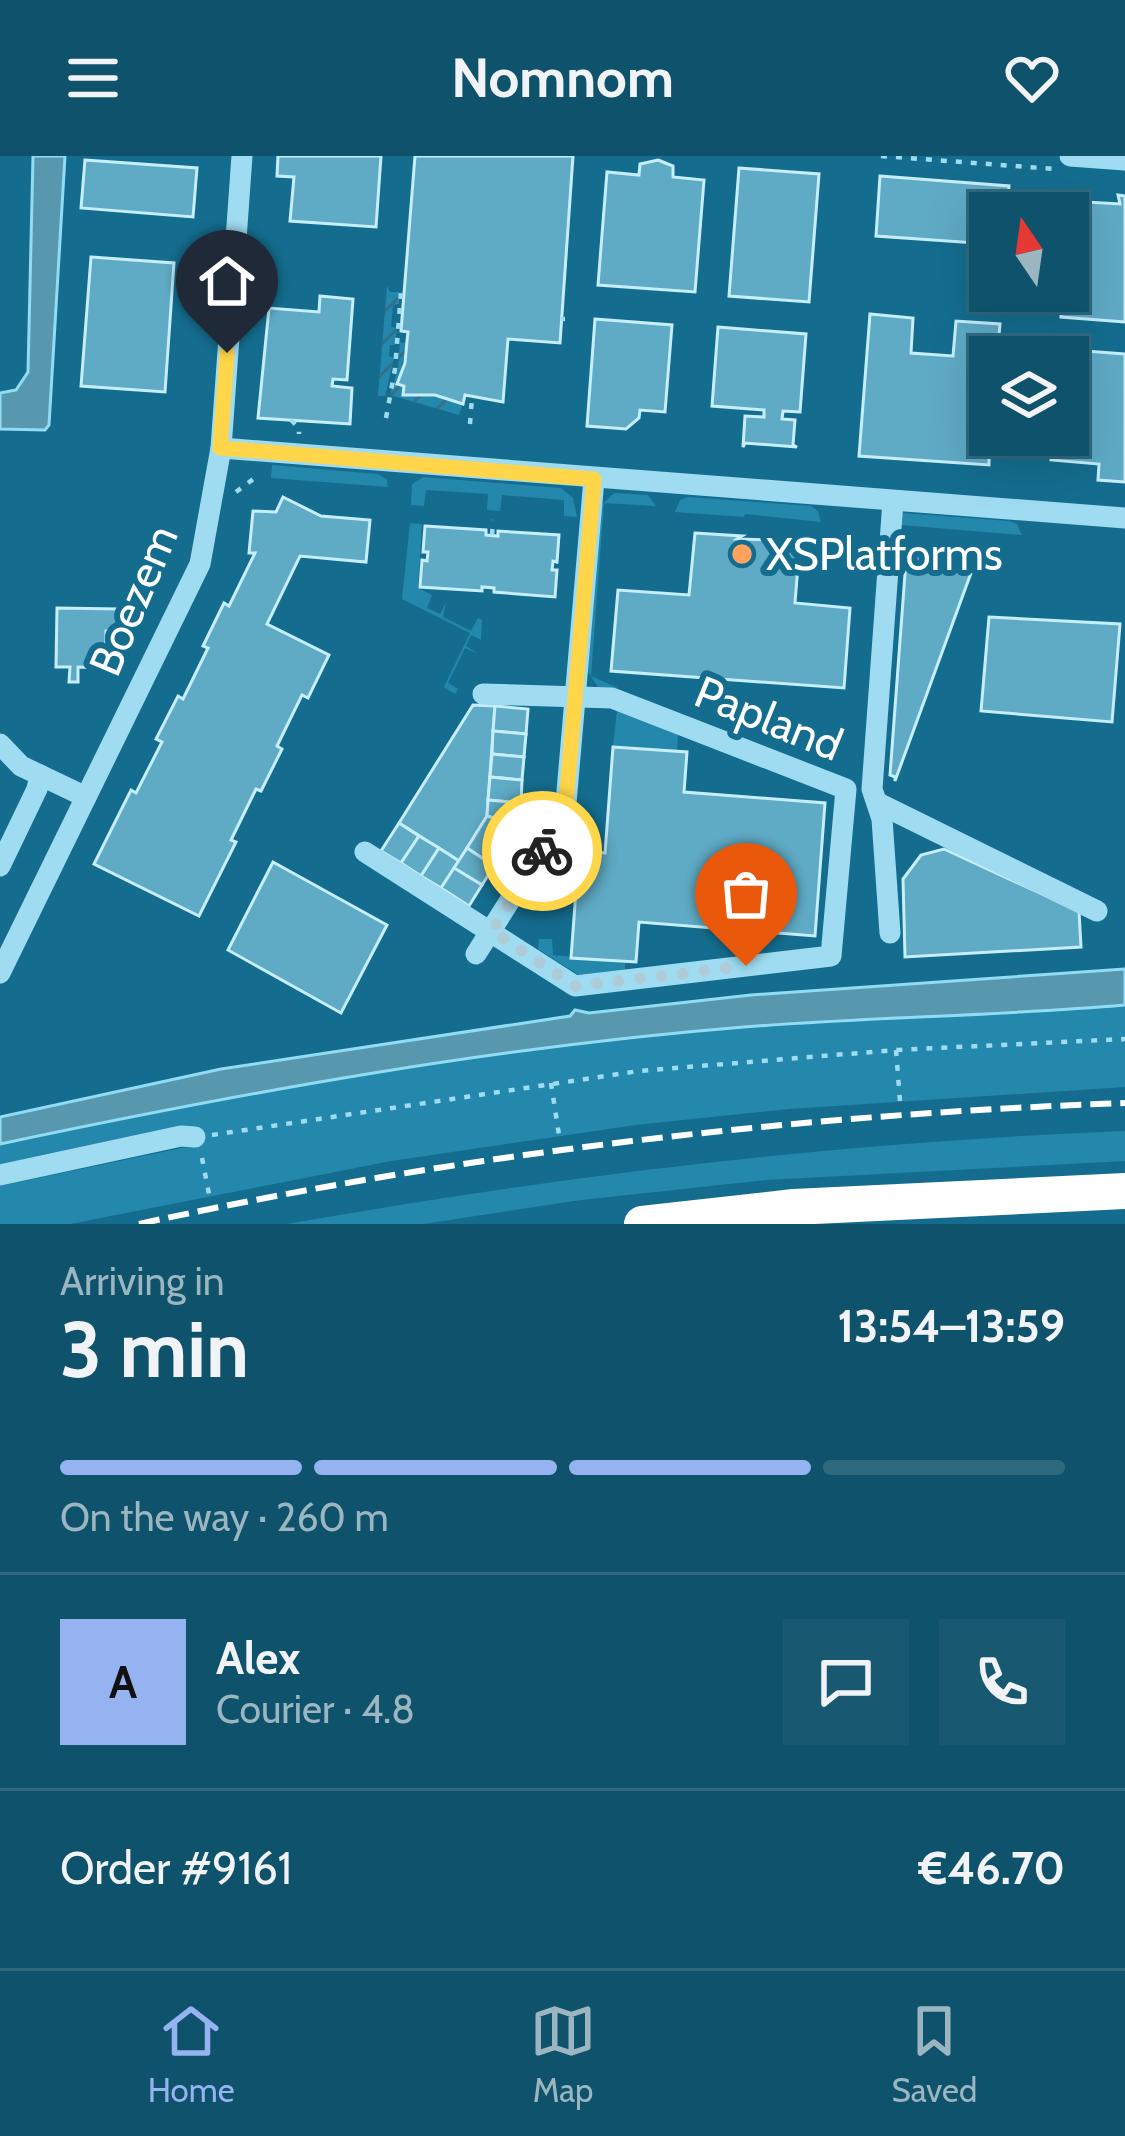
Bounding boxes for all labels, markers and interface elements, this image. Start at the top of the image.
icon: menu [60,45,126,111]
text: Nomnom [451,45,674,111]
icon: heart [999,45,1065,111]
north arrow [969,192,1089,312]
map controls [969,192,1089,456]
pin [176,230,278,353]
icon: home [194,248,260,314]
button: layers [969,336,1089,456]
street label: Boezem [77,517,189,683]
place label: XSPlatforms [766,527,1003,581]
marker: XSPlatforms [729,541,755,567]
street label: Papland [687,664,851,772]
courier [482,791,602,911]
icon: bike [509,818,575,884]
pin [695,843,797,966]
icon: bag [713,861,779,927]
text: Arriving in [60,1257,224,1305]
text: 13:54–13:59 [837,1299,1065,1353]
text: 3 min [60,1302,249,1397]
text: On the way · 260 m [60,1493,389,1541]
button: chat [783,1619,909,1745]
button: phone [939,1619,1065,1745]
text: Alex [216,1631,300,1685]
text: A [109,1655,137,1709]
text: Courier · 4.8 [216,1685,415,1733]
text: Order #9161 [60,1841,292,1895]
text: €46.70 [919,1841,1065,1895]
tab: Home [148,1998,235,2110]
tab: Map [530,1998,596,2110]
tab: Saved [892,1998,977,2110]

